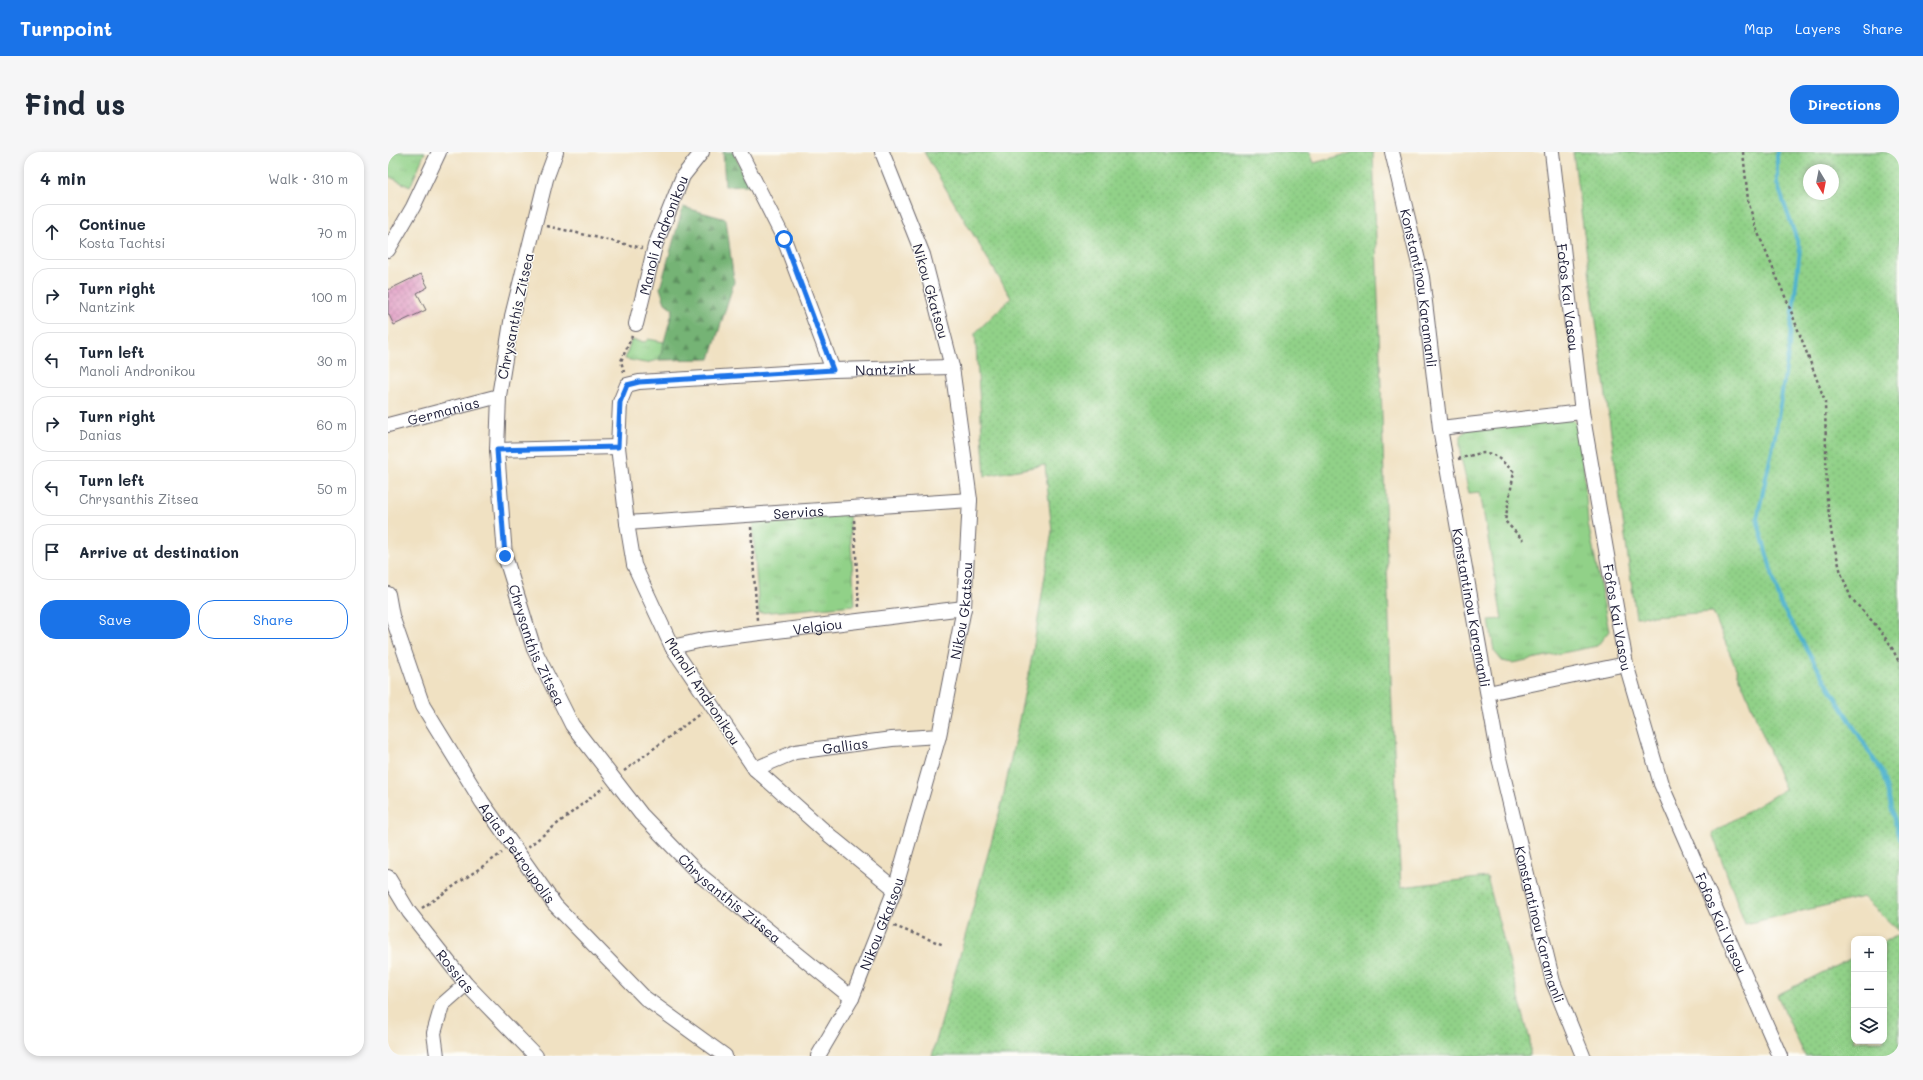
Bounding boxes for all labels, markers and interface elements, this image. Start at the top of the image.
text: Turnpoint [20,16,112,41]
text: Map [1744,19,1773,38]
text: Layers [1795,19,1841,38]
text: Share [1863,19,1903,38]
button: Directions [1790,85,1899,124]
text: Find us [24,86,125,122]
north arrow [1803,164,1839,200]
text: 4 min [40,167,86,189]
text: Walk · 310 m [268,170,348,187]
street label: Manoli Andronikou [634,172,692,297]
street label: Konstantinou Karamanli [1396,207,1442,369]
text: Continue [79,214,146,234]
icon: ahead [41,221,63,243]
text: 70 m [317,224,347,241]
route start [775,230,793,248]
text: Kosta Tachtsi [79,234,165,251]
street label: Nikou Gkatsou [908,241,954,341]
street label: Fofos Kai Vasou [1553,242,1584,352]
street label: Chrysanthis Zitsea [492,251,538,381]
text: Turn right [79,278,156,298]
icon: right [41,285,63,307]
text: 100 m [311,288,347,305]
text: Nantzink [79,298,135,315]
text: Turn left [79,342,144,362]
icon: left [41,349,63,371]
text: 30 m [317,352,347,369]
street label: Nantzink [855,358,916,379]
text: Manoli Andronikou [79,362,195,379]
street label: Germanias [405,392,481,429]
text: Turn right [79,406,156,426]
icon: right [41,413,63,435]
text: 60 m [317,416,347,433]
text: Danias [79,426,122,443]
text: Turn left [79,470,144,490]
icon: left [41,477,63,499]
text: 50 m [317,480,347,497]
text: Chrysanthis Zitsea [79,490,199,507]
street label: Servias [773,500,825,523]
street label: Konstantinou Karamanli [1449,526,1496,689]
icon: arrive [41,541,63,563]
text: Arrive at destination [79,542,239,562]
route end [496,547,514,565]
street label: Nikou Gkatsou [945,562,976,661]
street label: Fofos Kai Vasou [1599,562,1637,673]
street label: Chrysanthis Zitsea [505,582,570,709]
button: Save [40,600,190,639]
button: Share [198,600,348,639]
street label: Velgiou [792,614,843,638]
street label: Manoli Andronikou [661,633,745,749]
street label: Gallias [821,733,869,758]
street label: Agias Petroupolis [475,798,560,907]
street label: Konstantinou Karamanli [1511,844,1570,1005]
street label: Chrysanthis Zitsea [674,849,786,947]
street label: Fofos Kai Vasou [1691,870,1752,976]
street label: Nikou Gkatsou [854,875,907,973]
map controls [1851,936,1887,1044]
button: + [1851,936,1887,972]
street label: Rossias [432,945,479,997]
button: − [1851,972,1887,1008]
button: layers [1851,1008,1887,1044]

